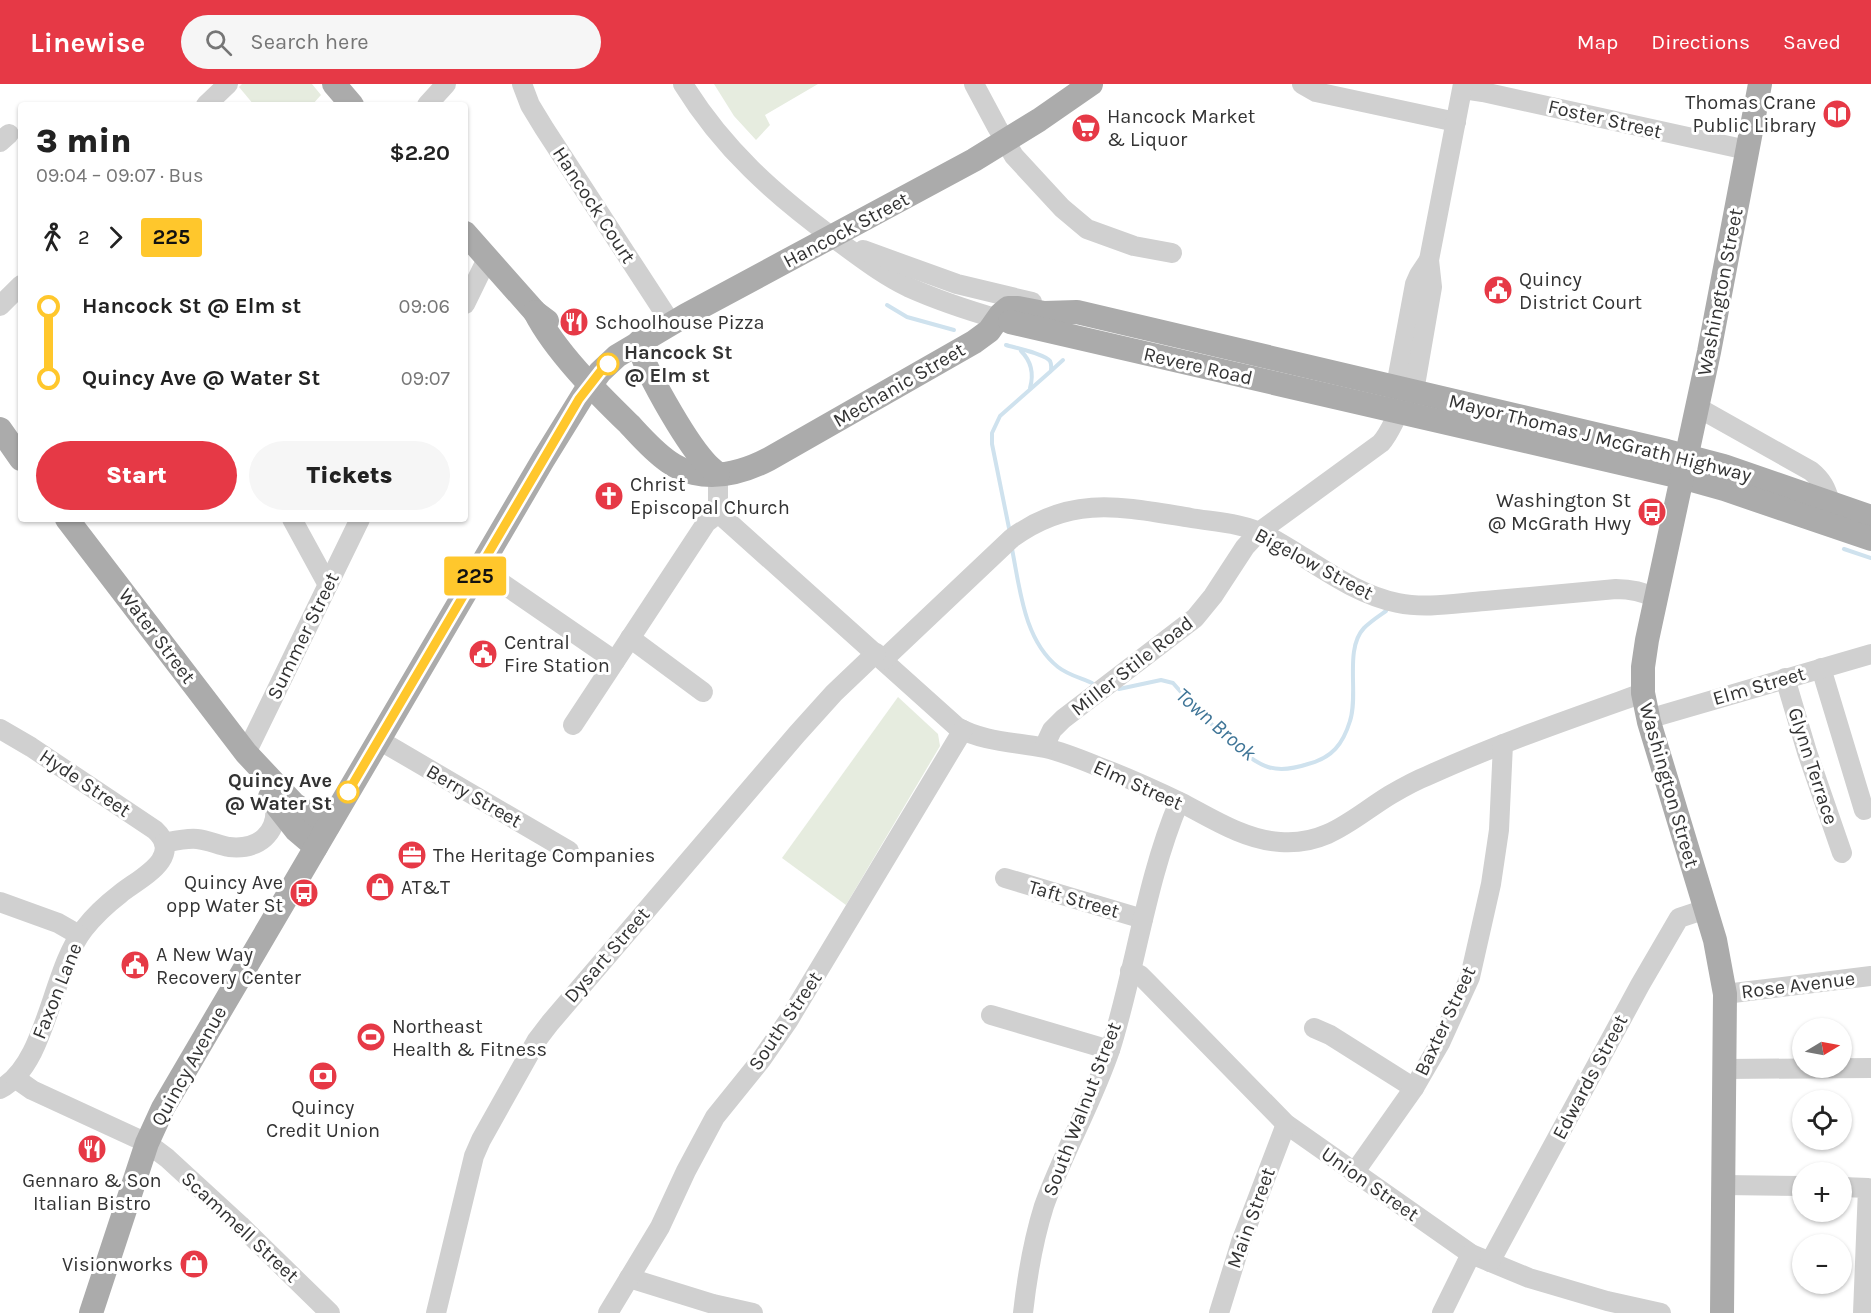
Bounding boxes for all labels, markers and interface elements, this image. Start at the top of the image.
search box [181,15,601,69]
text: Linewise [30,26,145,59]
icon: search [202,26,235,59]
text: Search here [250,29,369,55]
text: Map [1577,30,1618,54]
text: Directions [1651,30,1750,54]
text: Saved [1783,30,1841,54]
place label: Thomas Crane Public Library [1685,91,1816,137]
street label: Foster Street [1546,95,1665,143]
library icon: Thomas Crane Public Library [1821,98,1853,130]
place label: Hancock Market & Liquor [1107,105,1256,151]
supermarket icon: Hancock Market & Liquor [1070,112,1102,144]
text: 3 min [36,122,131,160]
text: $2.20 [390,140,450,166]
street label: Hancock Court [548,143,640,268]
text: 09:04 – 09:07 · Bus [36,164,204,187]
street label: Hancock Street [779,187,913,273]
street label: Washington Street [1692,206,1748,378]
icon: walk [36,221,69,254]
icon: forward [99,221,132,254]
text: 225 [153,225,190,249]
text: 2 [78,226,90,249]
place label: Quincy District Court [1519,268,1642,314]
public building icon: Quincy District Court [1482,274,1514,306]
text: Hancock St @ Elm st [82,293,301,319]
text: 09:06 [399,295,450,318]
restaurant icon: Schoolhouse Pizza [558,306,590,338]
place label: Schoolhouse Pizza [595,311,765,334]
street label: Mechanic Street [829,338,970,432]
place label: Hancock St @ Elm st [624,341,732,387]
street label: Revere Road [1141,342,1255,390]
marker: Hancock St @ Elm st [597,353,619,375]
text: Quincy Ave @ Water St [82,365,320,391]
text: 09:07 [401,367,450,390]
street label: Mayor Thomas J McGrath Highway [1446,389,1754,487]
button: Start [36,441,237,510]
button: Tickets [249,441,450,510]
place label: Christ Episcopal Church [630,473,790,519]
church icon: Christ Episcopal Church [593,480,625,512]
place label: Washington St @ McGrath Hwy [1488,489,1631,535]
bus stop icon: Washington St @ McGrath Hwy [1636,496,1668,528]
street label: Bigelow Street [1251,523,1377,605]
line badge: 225 [440,556,510,596]
text: 225 [456,564,494,588]
street label: Summer Street [262,568,344,703]
street label: Water Street [114,584,200,688]
street label: Miller Stile Road [1066,611,1198,721]
place label: Central Fire Station [504,631,610,677]
public building icon: Central Fire Station [467,638,499,670]
street label: Elm Street [1710,662,1808,710]
water label: Town Brook [1171,683,1261,765]
street label: Washington Street [1634,700,1704,870]
street label: Glynn Terrace [1783,705,1843,827]
street label: Hyde Street [35,744,135,822]
street label: Elm Street [1090,755,1187,815]
street label: Berry Street [422,760,526,833]
place label: Quincy Ave @ Water St [225,769,332,815]
marker: Quincy Ave @ Water St [337,781,359,803]
office icon: The Heritage Companies [396,839,428,871]
place label: The Heritage Companies [433,844,655,867]
place label: Quincy Ave opp Water St [166,871,283,917]
shop icon: AT&T [364,871,396,903]
street label: Taft Street [1026,875,1122,923]
place label: AT&T [401,876,450,899]
bus stop icon: Quincy Ave opp Water St [288,877,320,909]
street label: Dysart Street [559,902,655,1007]
street label: Faxon Lane [27,940,87,1042]
place label: A New Way Recovery Center [156,943,302,989]
public building icon: A New Way Recovery Center [119,949,151,981]
street label: Baxter Street [1410,962,1481,1079]
street label: South Street [743,967,827,1075]
street label: Rose Avenue [1740,967,1856,1003]
street label: Quincy Avenue [147,1002,231,1130]
street label: Edwards Street [1547,1010,1633,1143]
place label: Northeast Health & Fitness [392,1015,547,1061]
street label: South Walnut Street [1038,1018,1126,1199]
north arrow [1792,1018,1852,1078]
map controls [1792,1018,1852,1294]
sports icon: Northeast Health & Fitness [355,1021,387,1053]
bank icon: Quincy Credit Union [307,1060,339,1092]
button: locate [1792,1090,1852,1150]
place label: Quincy Credit Union [266,1096,380,1142]
restaurant icon: Gennaro & Son Italian Bistro [76,1133,108,1165]
street label: Union Street [1317,1142,1424,1226]
button: + [1792,1162,1852,1222]
street label: Main Street [1222,1164,1280,1272]
street label: Scammell Street [177,1167,304,1288]
place label: Gennaro & Son Italian Bistro [22,1169,162,1215]
button: − [1792,1234,1852,1294]
shop icon: Visionworks [178,1248,210,1280]
place label: Visionworks [62,1253,173,1276]

